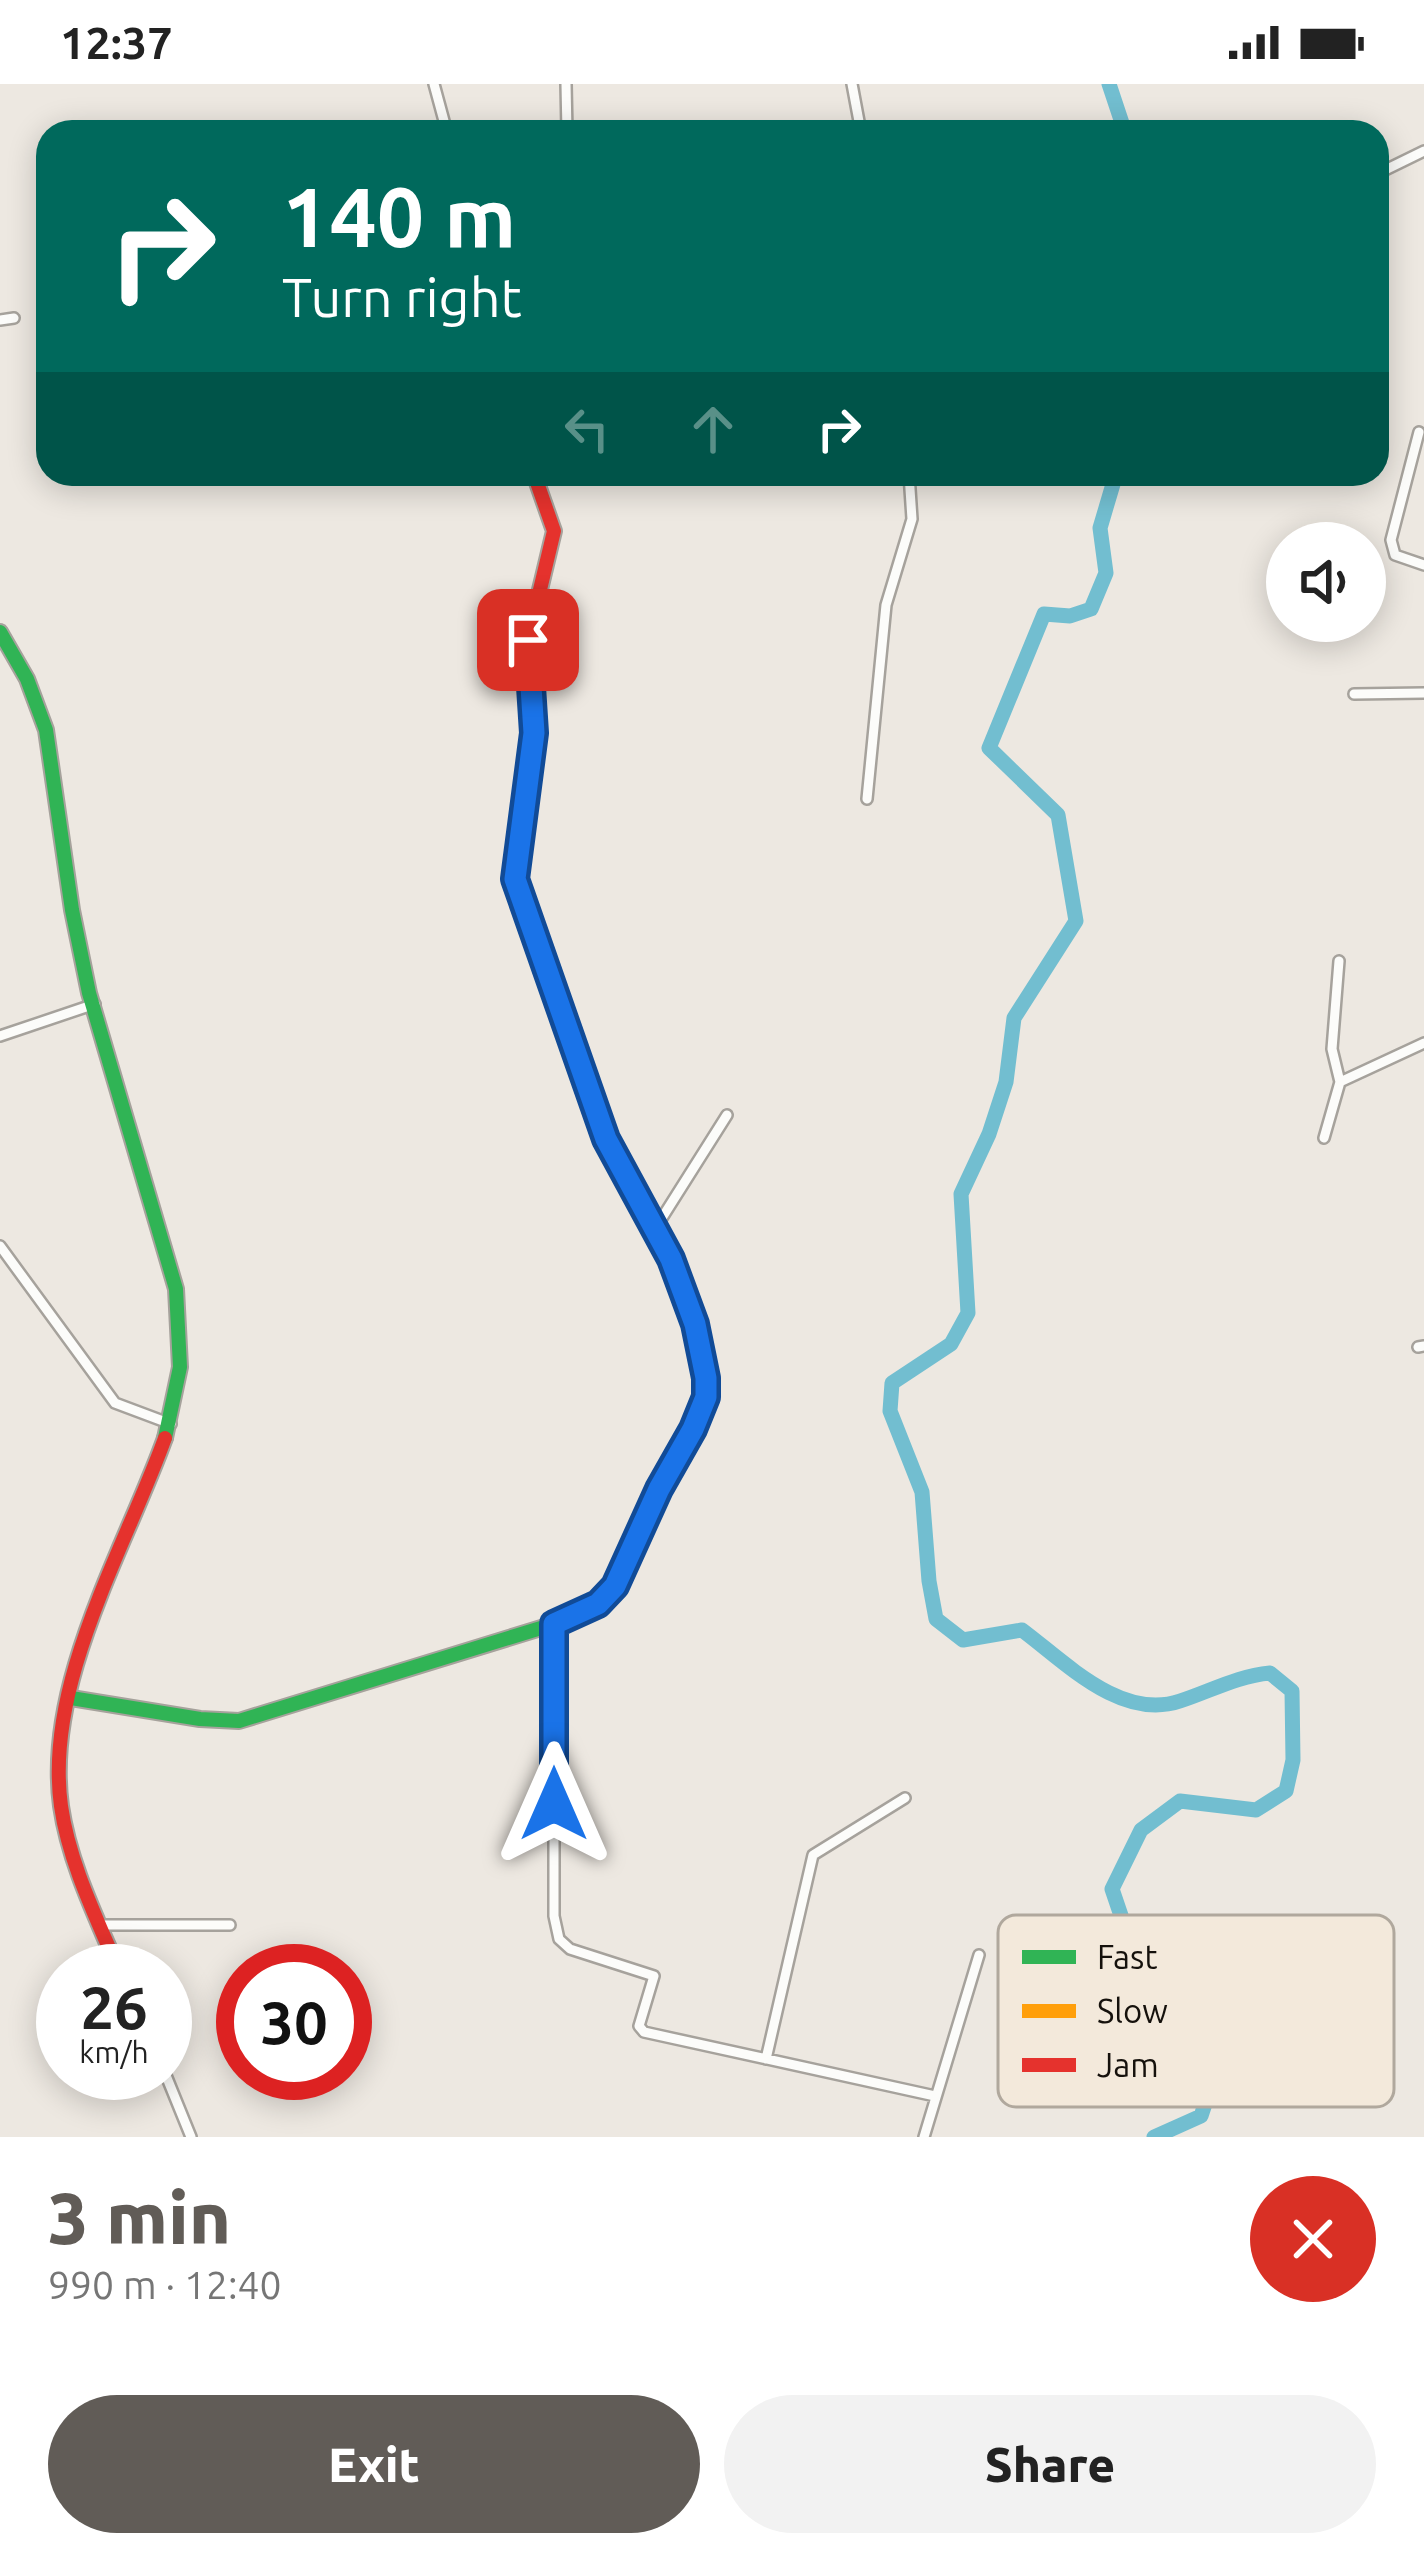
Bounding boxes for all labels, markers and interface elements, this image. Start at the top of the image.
text: 12:37 [60,17,173,68]
icon: right [84,168,240,324]
text: 140 m [282,169,516,263]
text: Turn right [282,267,522,327]
icon: left [554,396,620,462]
icon: ahead [680,396,746,462]
icon: right [806,396,872,462]
map controls [1266,522,1386,642]
button: sound [1266,522,1386,642]
pin [477,589,579,691]
icon: arrive [495,607,561,673]
position arrow [491,1741,617,1867]
legend [998,1915,1394,2107]
text: Fast [1097,1938,1157,1975]
speed limit sign: 30 [216,1944,372,2100]
text: 26 [80,1973,148,2040]
text: Slow [1097,1992,1168,2029]
text: km/h [79,2035,149,2069]
text: Jam [1097,2046,1159,2083]
button: close [1250,2176,1376,2302]
text: 3 min [48,2177,231,2258]
text: 990 m · 12:40 [48,2263,282,2306]
button: Exit [48,2395,700,2533]
button: Share [724,2395,1376,2533]

